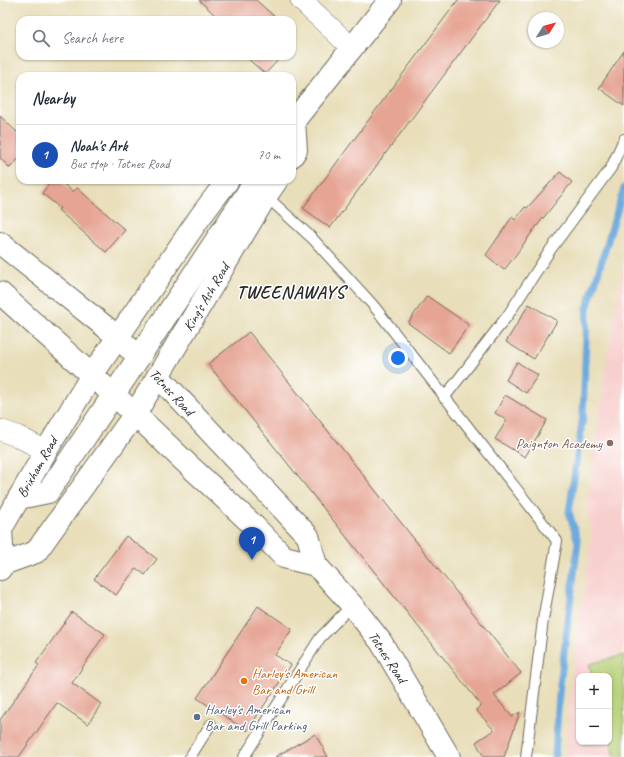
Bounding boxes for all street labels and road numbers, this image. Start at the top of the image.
street label: King's Ash Road [180,258,235,334]
street label: Totnes Road [146,365,199,421]
street label: Brixham Road [13,432,63,500]
street label: Totnes Road [365,628,412,688]

